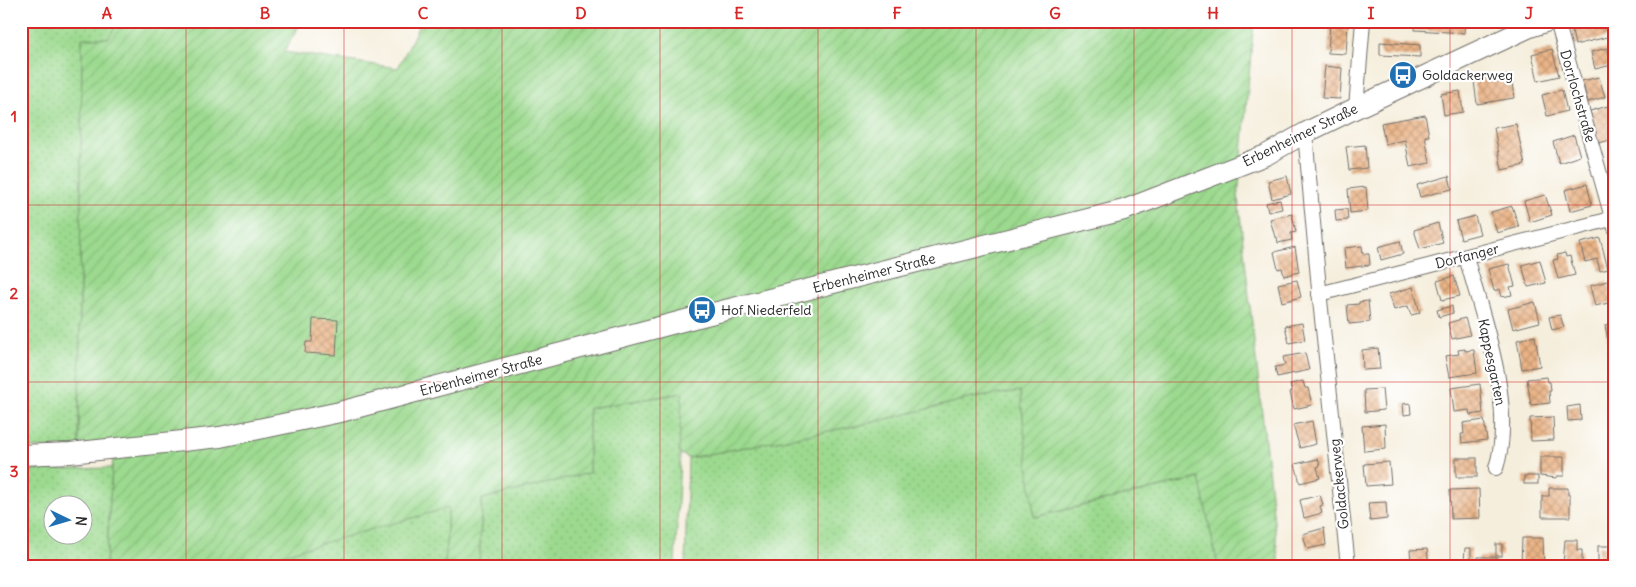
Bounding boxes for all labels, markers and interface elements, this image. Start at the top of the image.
text: A [102,3,112,23]
text: B [260,3,271,23]
text: C [418,3,429,23]
text: D [575,3,587,23]
text: E [734,3,744,23]
text: F [892,3,902,23]
text: G [1049,3,1061,23]
text: H [1207,3,1219,23]
text: I [1368,3,1375,23]
text: J [1525,3,1534,23]
street label: Dorrlochstraße [1556,48,1600,144]
bus stop icon: Goldackerweg [1388,60,1418,90]
place label: Goldackerweg [1422,66,1513,84]
street label: Erbenheimer Straße [1239,99,1361,171]
text: 1 [11,106,17,126]
street label: Dorfanger [1433,239,1501,273]
street label: Erbenheimer Straße [811,249,937,297]
text: 2 [10,283,19,303]
bus stop icon: Hof Niederfeld [687,295,717,325]
place label: Hof Niederfeld [721,301,812,319]
street label: Kappesgarten [1474,317,1510,407]
street label: Erbenheimer Straße [418,350,544,400]
street label: Goldackerweg [1325,438,1353,530]
text: 3 [9,461,19,481]
north arrow [42,494,92,544]
text: N [72,516,90,527]

